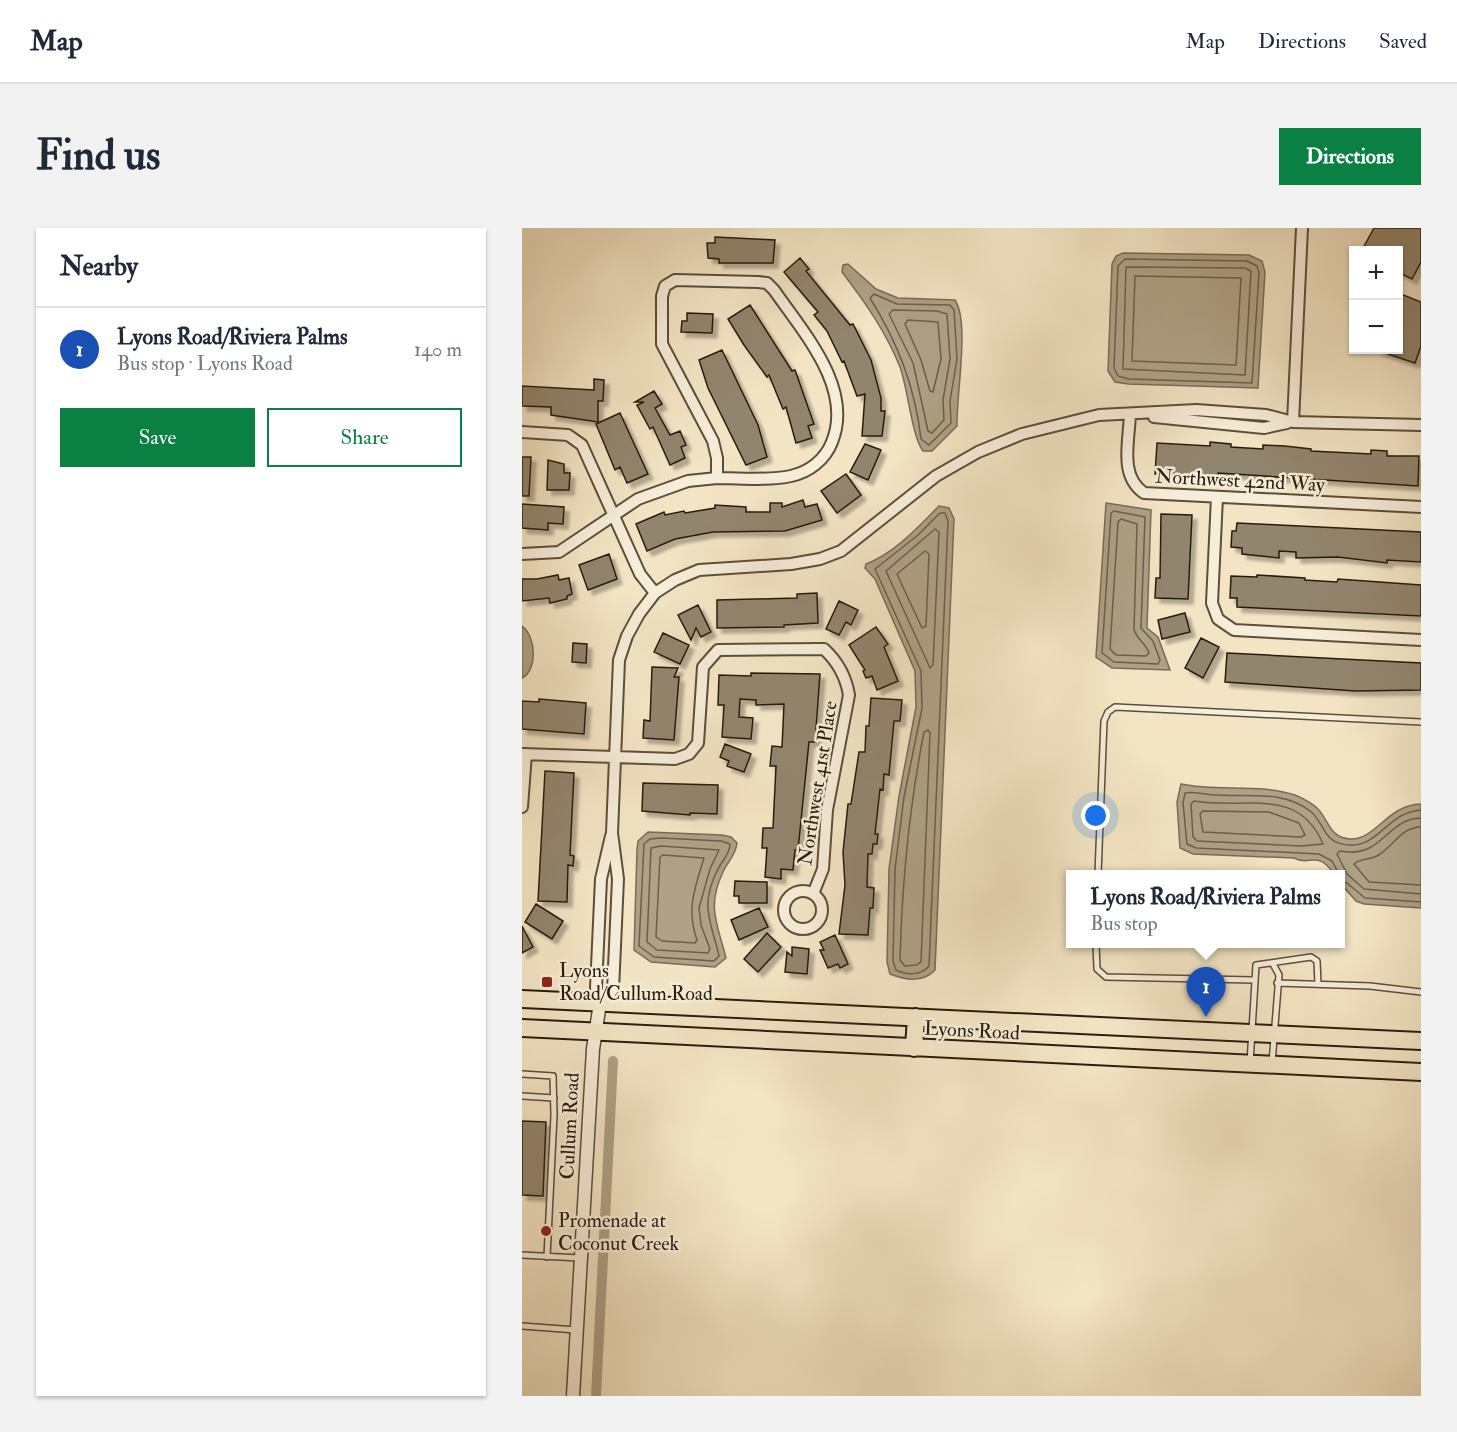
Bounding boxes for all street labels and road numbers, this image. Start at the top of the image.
street label: Northwest 42nd Way [1154,464,1327,497]
street label: Northwest 41st Place [792,699,843,867]
street label: Lyons Road [923,1016,1021,1045]
street label: Cullum Road [554,1072,585,1180]

